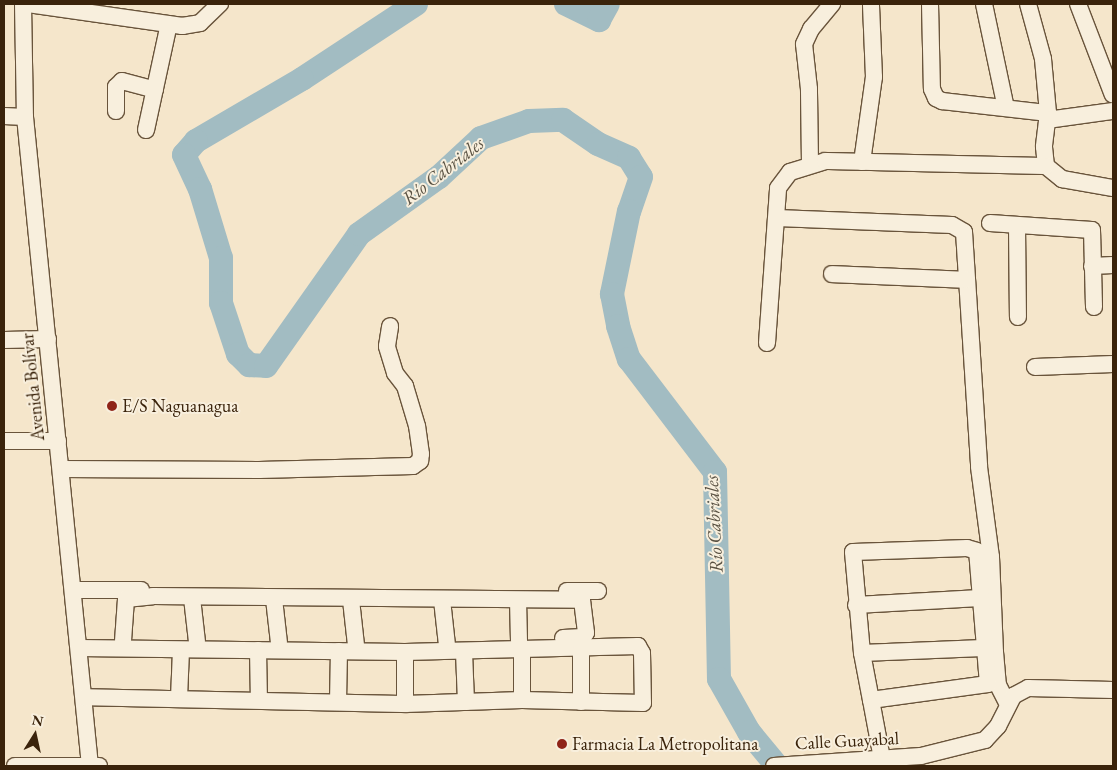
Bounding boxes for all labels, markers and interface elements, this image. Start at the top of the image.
water label: Río Cabriales [398,132,488,210]
street label: Avenida Bolívar [17,332,49,442]
place label: E/S Naguanagua [122,395,238,417]
marker: E/S Naguanagua [106,400,118,412]
water label: Río Cabriales [700,475,728,573]
north arrow [10,710,60,760]
text: N [30,710,45,730]
street label: Calle Guayabal [794,727,900,755]
place label: Farmacia La Metropolitana [572,733,759,755]
marker: Farmacia La Metropolitana [556,738,568,750]

